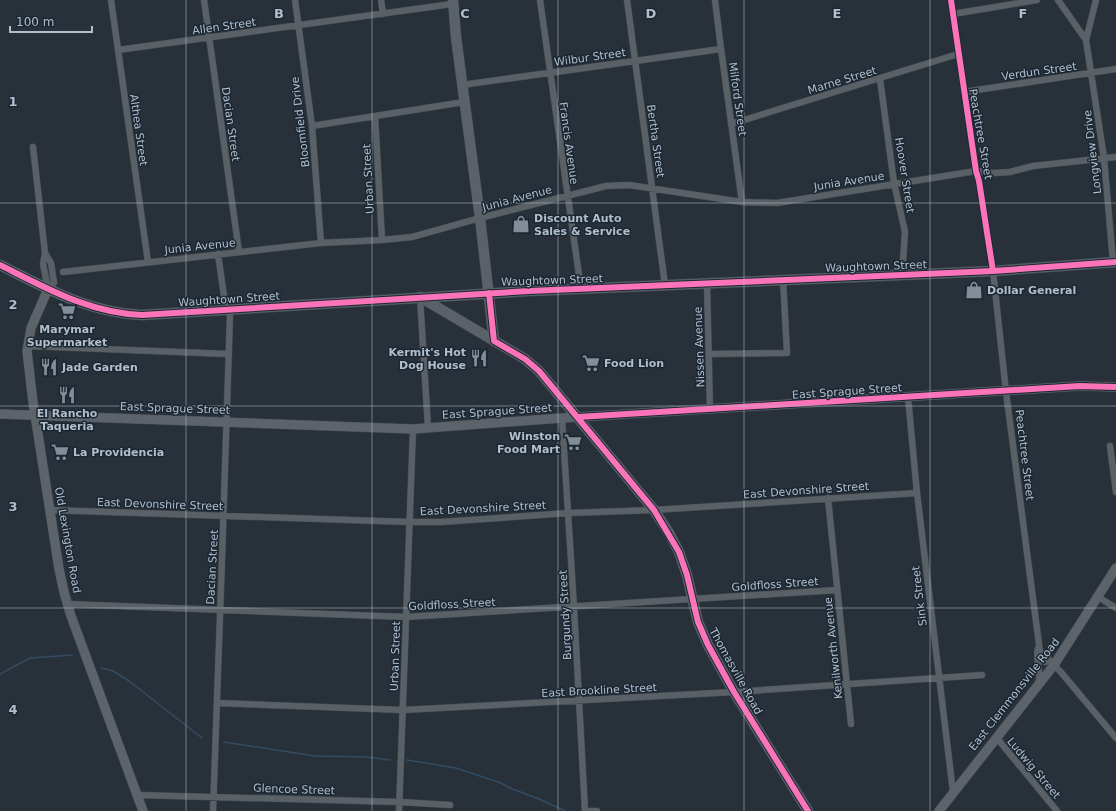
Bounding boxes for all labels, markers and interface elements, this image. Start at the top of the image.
text: B [274,6,284,21]
text: C [460,6,470,21]
text: D [646,6,657,21]
text: E [833,6,841,21]
text: F [1019,6,1027,21]
scale bar [10,8,92,34]
text: 100 m [16,15,54,29]
street label: Allen Street [191,15,257,37]
street label: Wilbur Street [553,46,627,69]
street label: Verdun Street [1001,60,1078,83]
street label: Milford Street [726,61,749,138]
street label: Marne Street [806,64,879,97]
street label: Bloomfield Drive [288,76,313,168]
street label: Dacian Street [219,86,242,163]
street label: Peachtree Street [966,88,995,181]
street label: Althea Street [127,93,150,167]
text: 1 [8,94,18,109]
street label: Francis Avenue [556,101,581,185]
street label: Bertha Street [644,104,667,179]
street label: Longview Drive [1081,109,1104,195]
street label: Hoover Street [892,136,917,215]
street label: Urban Street [360,143,377,214]
street label: Junia Avenue [812,169,886,194]
street label: Junia Avenue [480,183,553,214]
place label: Discount Auto Sales & Service [534,212,630,238]
shop icon: Discount Auto Sales & Service [511,214,531,234]
street label: Junia Avenue [163,236,236,257]
street label: Waughtown Street [825,258,928,275]
street label: Waughtown Street [501,272,604,289]
shop icon: Dollar General [964,280,984,300]
place label: Dollar General [987,284,1076,297]
street label: Waughtown Street [178,289,281,310]
text: 2 [8,297,18,312]
supermarket icon: Marymar Supermarket [57,301,77,321]
street label: Nissen Avenue [692,306,707,388]
place label: Marymar Supermarket [27,323,107,349]
place label: Kermit's Hot Dog House [389,346,466,372]
restaurant icon: Kermit's Hot Dog House [469,348,489,368]
supermarket icon: Food Lion [581,353,601,373]
restaurant icon: Jade Garden [39,357,59,377]
place label: Food Lion [604,357,664,370]
place label: Jade Garden [61,361,138,374]
street label: East Sprague Street [792,381,903,402]
restaurant icon: El Rancho Taqueria [57,385,77,405]
street label: East Sprague Street [120,400,231,417]
street label: East Sprague Street [442,401,553,422]
place label: El Rancho Taqueria [37,407,98,433]
street label: Peachtree Street [1012,409,1037,502]
place label: Winston Food Mart [497,430,560,456]
supermarket icon: Winston Food Mart [563,432,583,452]
supermarket icon: La Providencia [50,442,70,462]
place label: La Providencia [73,446,164,459]
street label: East Devonshire Street [743,480,870,501]
street label: Old Lexington Road [52,486,83,594]
street label: East Devonshire Street [97,496,224,513]
text: 3 [8,499,18,514]
street label: East Devonshire Street [420,499,547,518]
street label: Dacian Street [204,529,221,605]
street label: Sink Street [909,565,930,627]
street label: Burgundy Street [557,569,574,660]
street label: Goldfloss Street [731,575,820,594]
street label: Goldfloss Street [408,596,497,613]
street label: Kenilworth Avenue [822,596,845,700]
street label: Urban Street [388,620,403,691]
street label: Thomasville Road [706,625,765,717]
street label: East Clemmonsville Road [966,635,1062,753]
street label: East Brookline Street [541,681,658,700]
text: 4 [8,702,18,717]
street label: Ludwig Street [1004,735,1063,802]
street label: Glencoe Street [253,782,336,797]

